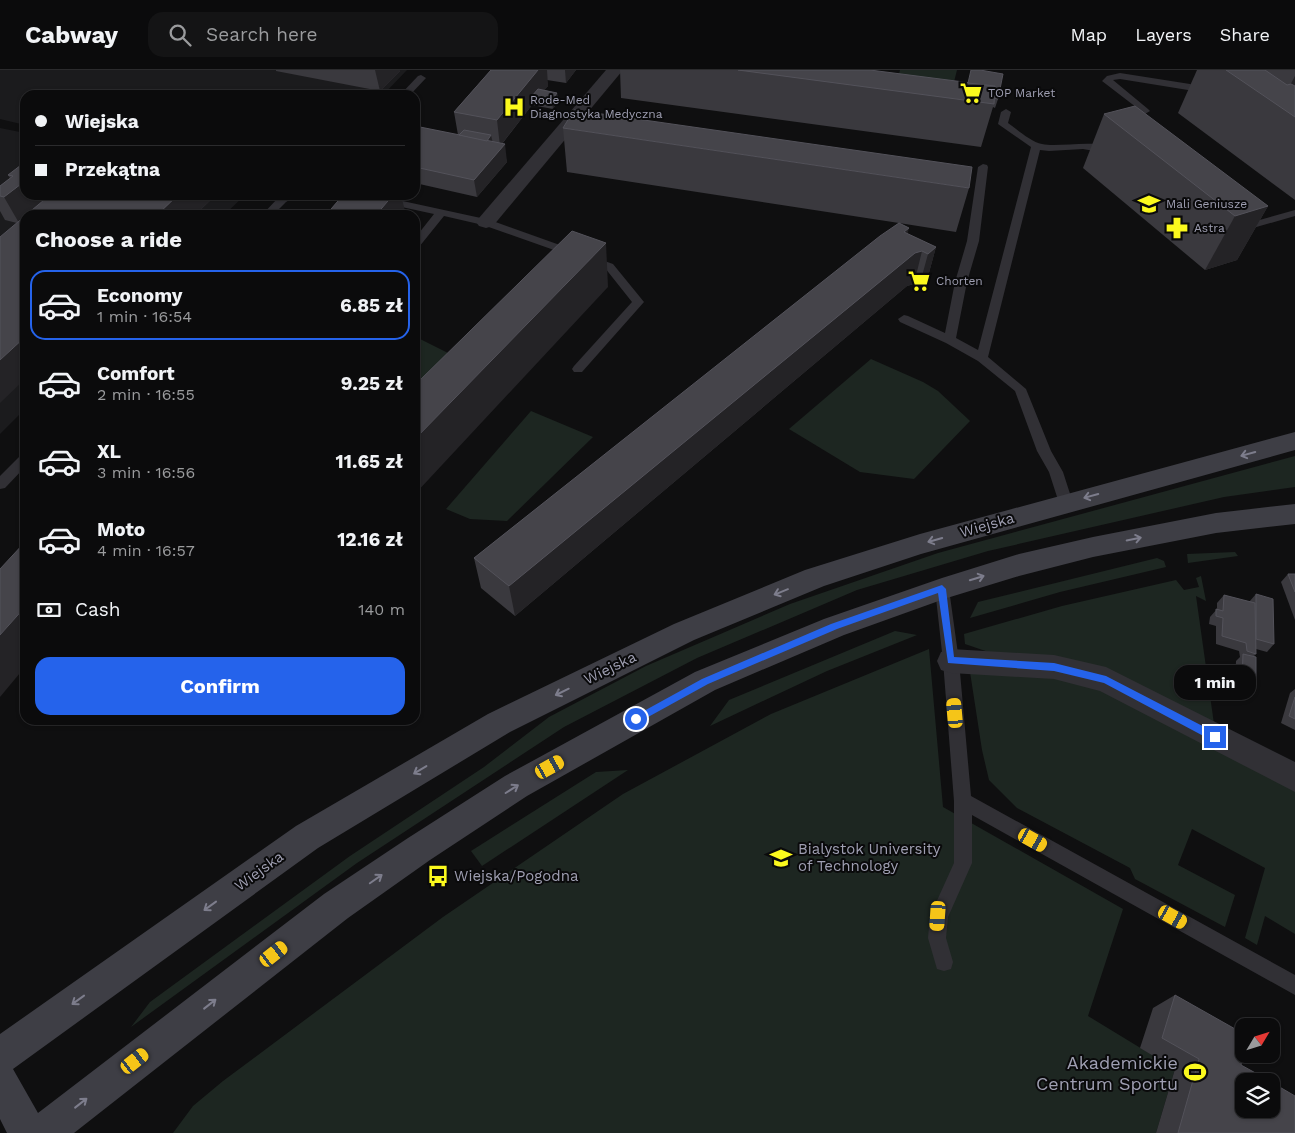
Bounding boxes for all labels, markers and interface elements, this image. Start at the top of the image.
search box [148,12,498,57]
text: Cabway [25,21,118,49]
icon: search [166,21,194,49]
text: Search here [206,23,317,46]
text: Map [1070,24,1107,45]
text: Layers [1135,24,1192,45]
text: Share [1220,24,1270,45]
supermarket icon: TOP Market [958,80,984,106]
place label: TOP Market [988,86,1055,100]
place label: Rode-Med Diagnostyka Medyczna [530,93,663,121]
hospital icon: Rode-Med Diagnostyka Medyczna [501,94,527,120]
text: Wiejska [65,110,139,133]
text: Przekątna [65,158,160,181]
school or university icon: Mali Geniusze [1136,191,1162,217]
place label: Mali Geniusze [1166,197,1247,211]
pharmacy icon: Astra [1164,215,1190,241]
place label: Astra [1194,221,1225,235]
text: Choose a ride [35,227,182,252]
supermarket icon: Chorten [906,268,932,294]
place label: Chorten [936,274,983,288]
icon: car [37,283,82,328]
text: Economy [97,284,182,307]
text: 6.85 zł [340,294,403,317]
text: 1 min · 16:54 [97,307,192,326]
icon: car [37,361,82,406]
text: Comfort [97,362,175,385]
text: 9.25 zł [341,372,403,395]
text: 2 min · 16:55 [97,385,195,404]
icon: car [37,439,82,484]
text: XL [97,440,121,463]
text: 11.65 zł [336,450,403,473]
one-way arrow [1240,450,1256,459]
text: 3 min · 16:56 [97,463,195,482]
one-way arrow [1083,492,1099,501]
street label: Wiejska [958,509,1017,541]
icon: car [37,517,82,562]
text: Moto [97,518,145,541]
text: 12.16 zł [337,528,403,551]
one-way arrow [1126,533,1142,543]
one-way arrow [927,536,943,546]
text: 4 min · 16:57 [97,541,195,560]
one-way arrow [968,572,984,582]
one-way arrow [774,588,789,597]
icon: cash [35,596,63,624]
text: Cash [75,598,121,621]
text: 140 m [358,600,405,619]
street label: Wiejska [581,647,639,688]
button: Confirm [35,657,405,715]
callout: 1 min [1174,664,1256,700]
text: 1 min [1194,673,1236,692]
one-way arrow [555,688,570,697]
car [946,697,963,729]
route start [625,708,647,730]
route end [1204,726,1226,748]
car [533,753,566,781]
one-way arrow [412,765,427,775]
one-way arrow [504,784,518,794]
car [1016,826,1049,854]
place label: Bialystok University of Technology [798,840,941,875]
school or university icon: Bialystok University of Technology [768,845,794,871]
street label: Wiejska [231,847,287,895]
bus stop icon: Wiejska/Pogodna [425,863,451,889]
place label: Wiejska/Pogodna [454,867,579,885]
one-way arrow [369,874,383,884]
one-way arrow [203,901,217,911]
car [929,901,946,931]
car [1156,903,1189,931]
car [257,939,290,969]
one-way arrow [72,995,85,1006]
one-way arrow [203,998,216,1009]
north arrow [1235,1018,1280,1062]
map controls [1235,1018,1280,1118]
car [118,1046,151,1076]
place label: Akademickie Centrum Sportu [1036,1052,1178,1094]
sports icon: Akademickie Centrum Sportu [1182,1059,1208,1085]
button: layers [1235,1073,1280,1118]
one-way arrow [74,1098,87,1109]

